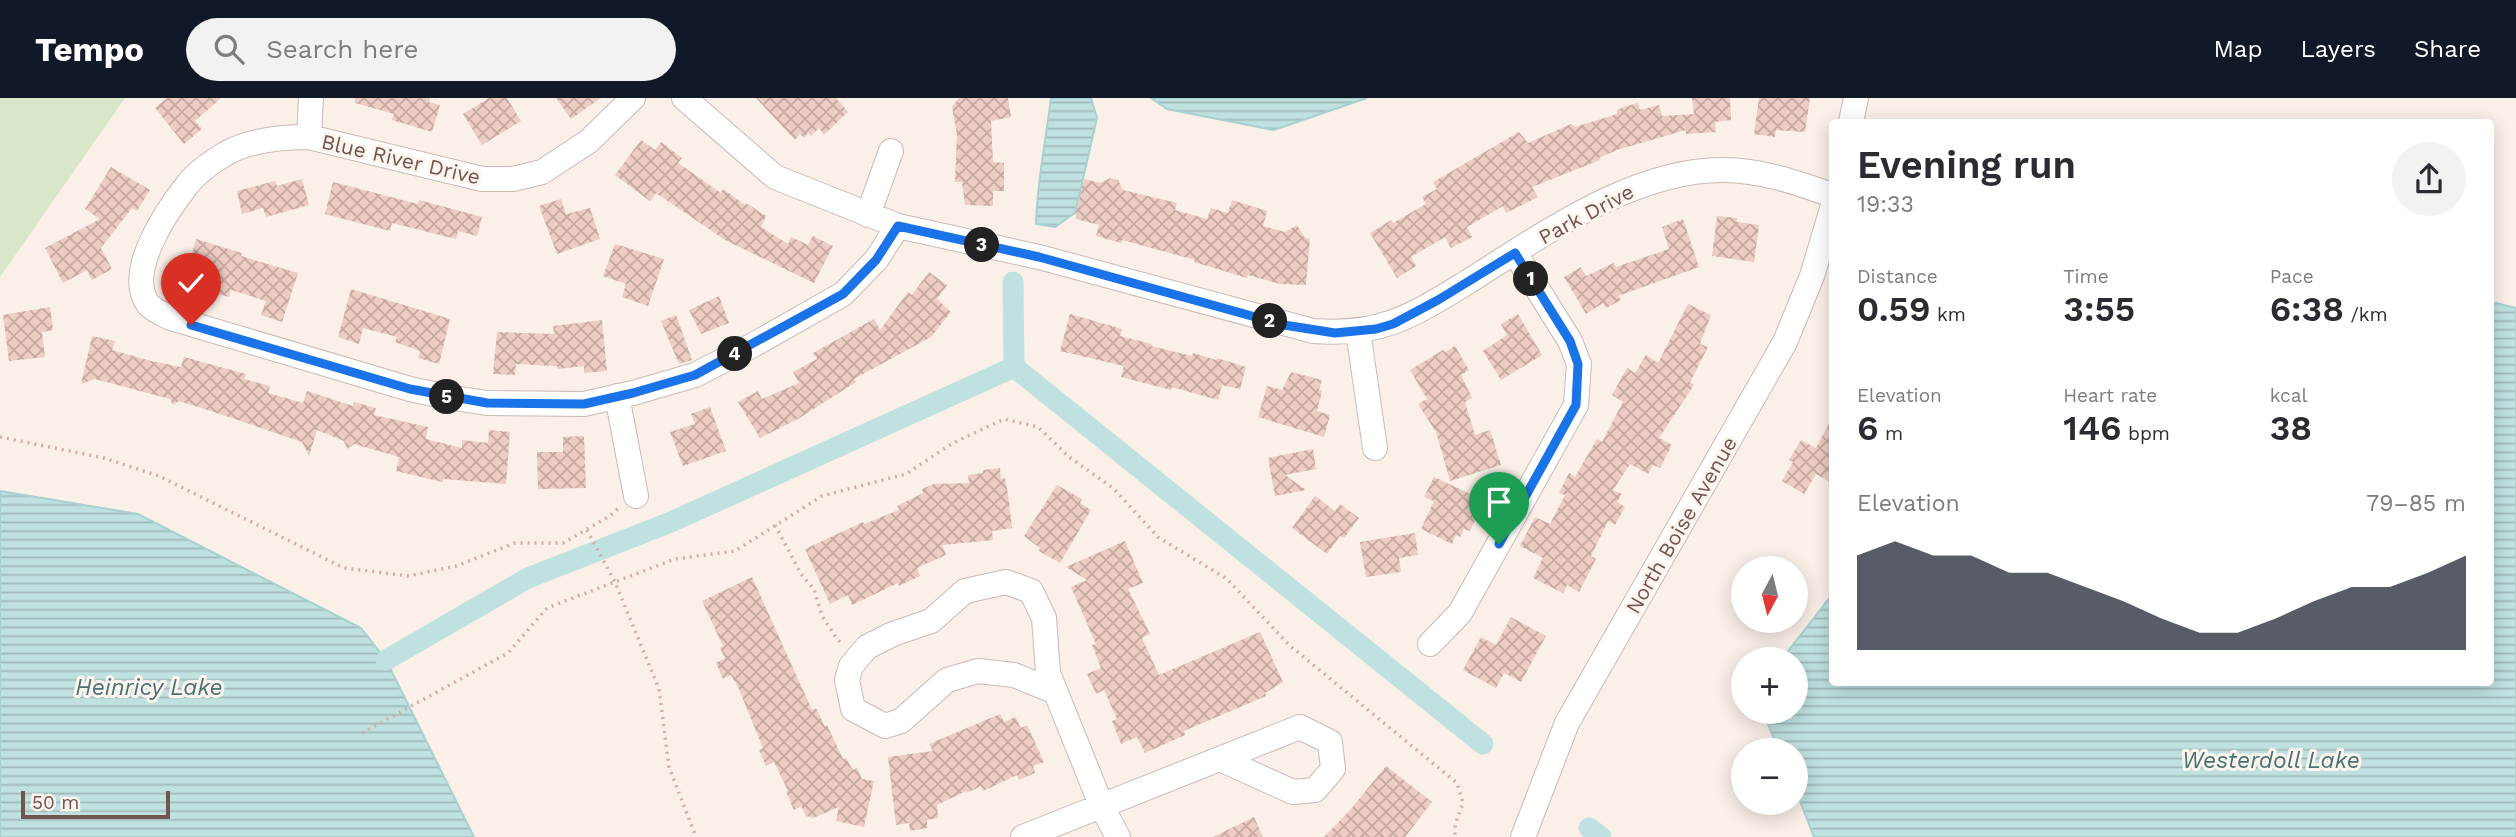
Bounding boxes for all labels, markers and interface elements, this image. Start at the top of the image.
search box [186,18,676,81]
text: Tempo [35,30,144,69]
icon: search [210,30,248,68]
text: Search here [266,34,419,64]
text: Map [2214,35,2262,63]
text: Layers [2300,35,2376,63]
text: Share [2414,35,2481,63]
street label: Blue River Drive [319,129,483,189]
button: share [2392,142,2466,216]
text: Evening run [1857,143,2076,187]
street label: Park Drive [1534,179,1638,249]
text: 19:33 [1857,191,1914,218]
pin: 3 [964,228,1000,262]
text: 3 [976,233,987,256]
pin [161,253,221,325]
pin: 1 [1514,262,1548,296]
icon: check [172,264,210,302]
text: Distance [1857,265,1938,288]
text: Time [2063,265,2109,288]
text: Pace [2270,265,2314,288]
text: 1 [1526,267,1535,290]
text: 0.59 [1857,288,1931,330]
text: 3:55 [2063,288,2135,330]
text: 6:38 [2270,288,2344,330]
text: km [1931,303,1966,326]
text: /km [2344,303,2388,326]
pin: 2 [1252,304,1288,339]
text: 2 [1264,309,1275,332]
pin: 4 [718,336,752,372]
text: 4 [728,342,741,365]
pin: 5 [430,380,464,414]
text: Elevation [1857,384,1942,407]
text: Heart rate [2063,384,2157,407]
text: kcal [2270,384,2307,407]
text: 5 [441,385,452,408]
text: 6 [1857,407,1878,449]
text: 146 [2063,407,2122,449]
text: 38 [2270,407,2312,449]
text: m [1878,422,1903,445]
text: bpm [2122,422,2170,445]
street label: North Boise Avenue [1620,432,1742,618]
pin [1469,472,1529,544]
icon: arrive [1480,483,1518,521]
text: Elevation [1857,490,1960,517]
text: 79–85 m [2366,490,2466,517]
north arrow [1731,556,1808,634]
map controls [1731,556,1808,815]
button: + [1731,647,1808,724]
water label: Heinricy Lake [75,674,223,701]
button: − [1731,738,1808,815]
water label: Westerdoll Lake [2182,747,2360,774]
scale bar [21,788,170,820]
text: 50 m [32,791,79,814]

